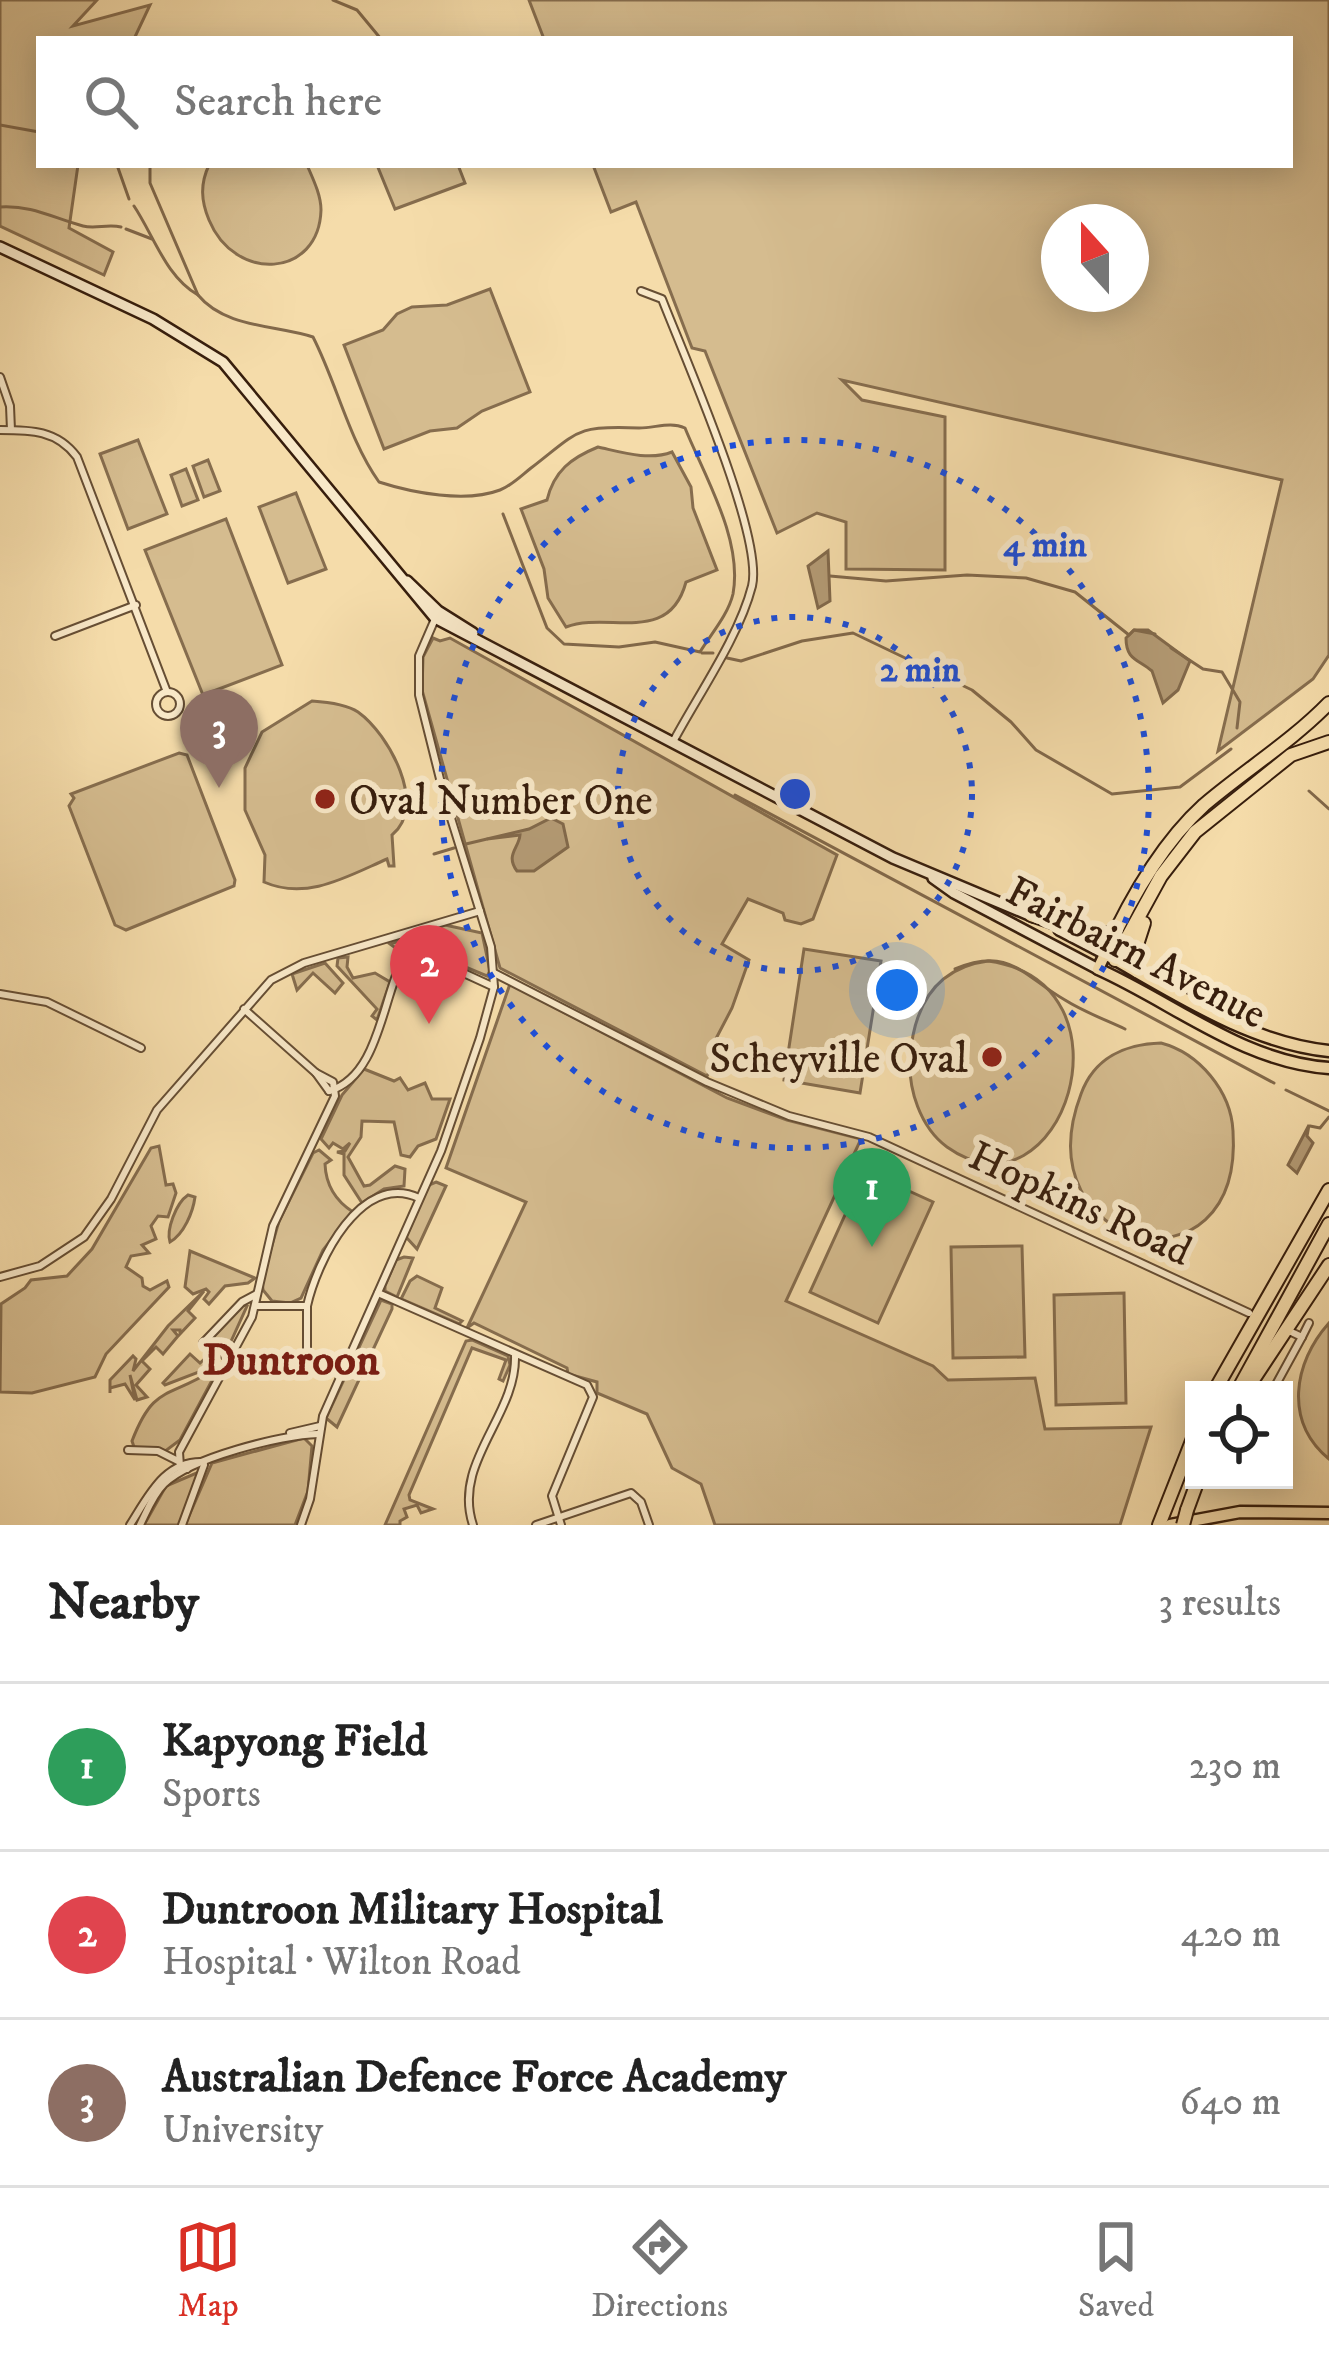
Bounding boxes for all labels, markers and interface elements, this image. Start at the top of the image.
search box [36,36,1293,168]
icon: search [78,69,144,135]
text: Search here [174,74,382,130]
north arrow [1041,204,1149,312]
text: 4 min [1003,523,1087,568]
text: 2 min [880,648,960,693]
pin: 3 [180,689,258,788]
centre of rings [774,773,816,815]
place label: Oval Number One [349,776,653,828]
marker: Oval Number One [312,786,338,812]
street label: Fairbairn Avenue [997,866,1274,1041]
pin: 2 [390,925,468,1024]
your location [867,960,927,1020]
place label: Scheyville Oval [709,1034,968,1086]
marker: Scheyville Oval [979,1044,1005,1070]
street label: Hopkins Road [960,1131,1199,1279]
pin: 1 [833,1148,911,1247]
district label: Duntroon [203,1333,380,1389]
map controls [1185,1381,1293,1489]
button: locate [1185,1381,1293,1489]
text: Nearby [48,1571,199,1635]
text: 3 results [1158,1579,1281,1628]
text: Kapyong Field [162,1714,427,1770]
text: 1 [80,1742,94,1791]
text: 230 m [1189,1742,1281,1791]
text: Sports [162,1770,261,1819]
text: Duntroon Military Hospital [162,1882,663,1938]
text: 2 [77,1910,97,1959]
text: 420 m [1181,1910,1281,1959]
text: Hospital · Wilton Road [162,1938,521,1987]
text: Australian Defence Force Academy [162,2050,786,2106]
text: 3 [80,2078,94,2127]
text: 640 m [1180,2078,1281,2127]
text: University [162,2106,323,2155]
tab: Map [175,2214,241,2327]
tab: Directions [591,2214,728,2327]
tab: Saved [1078,2214,1154,2327]

